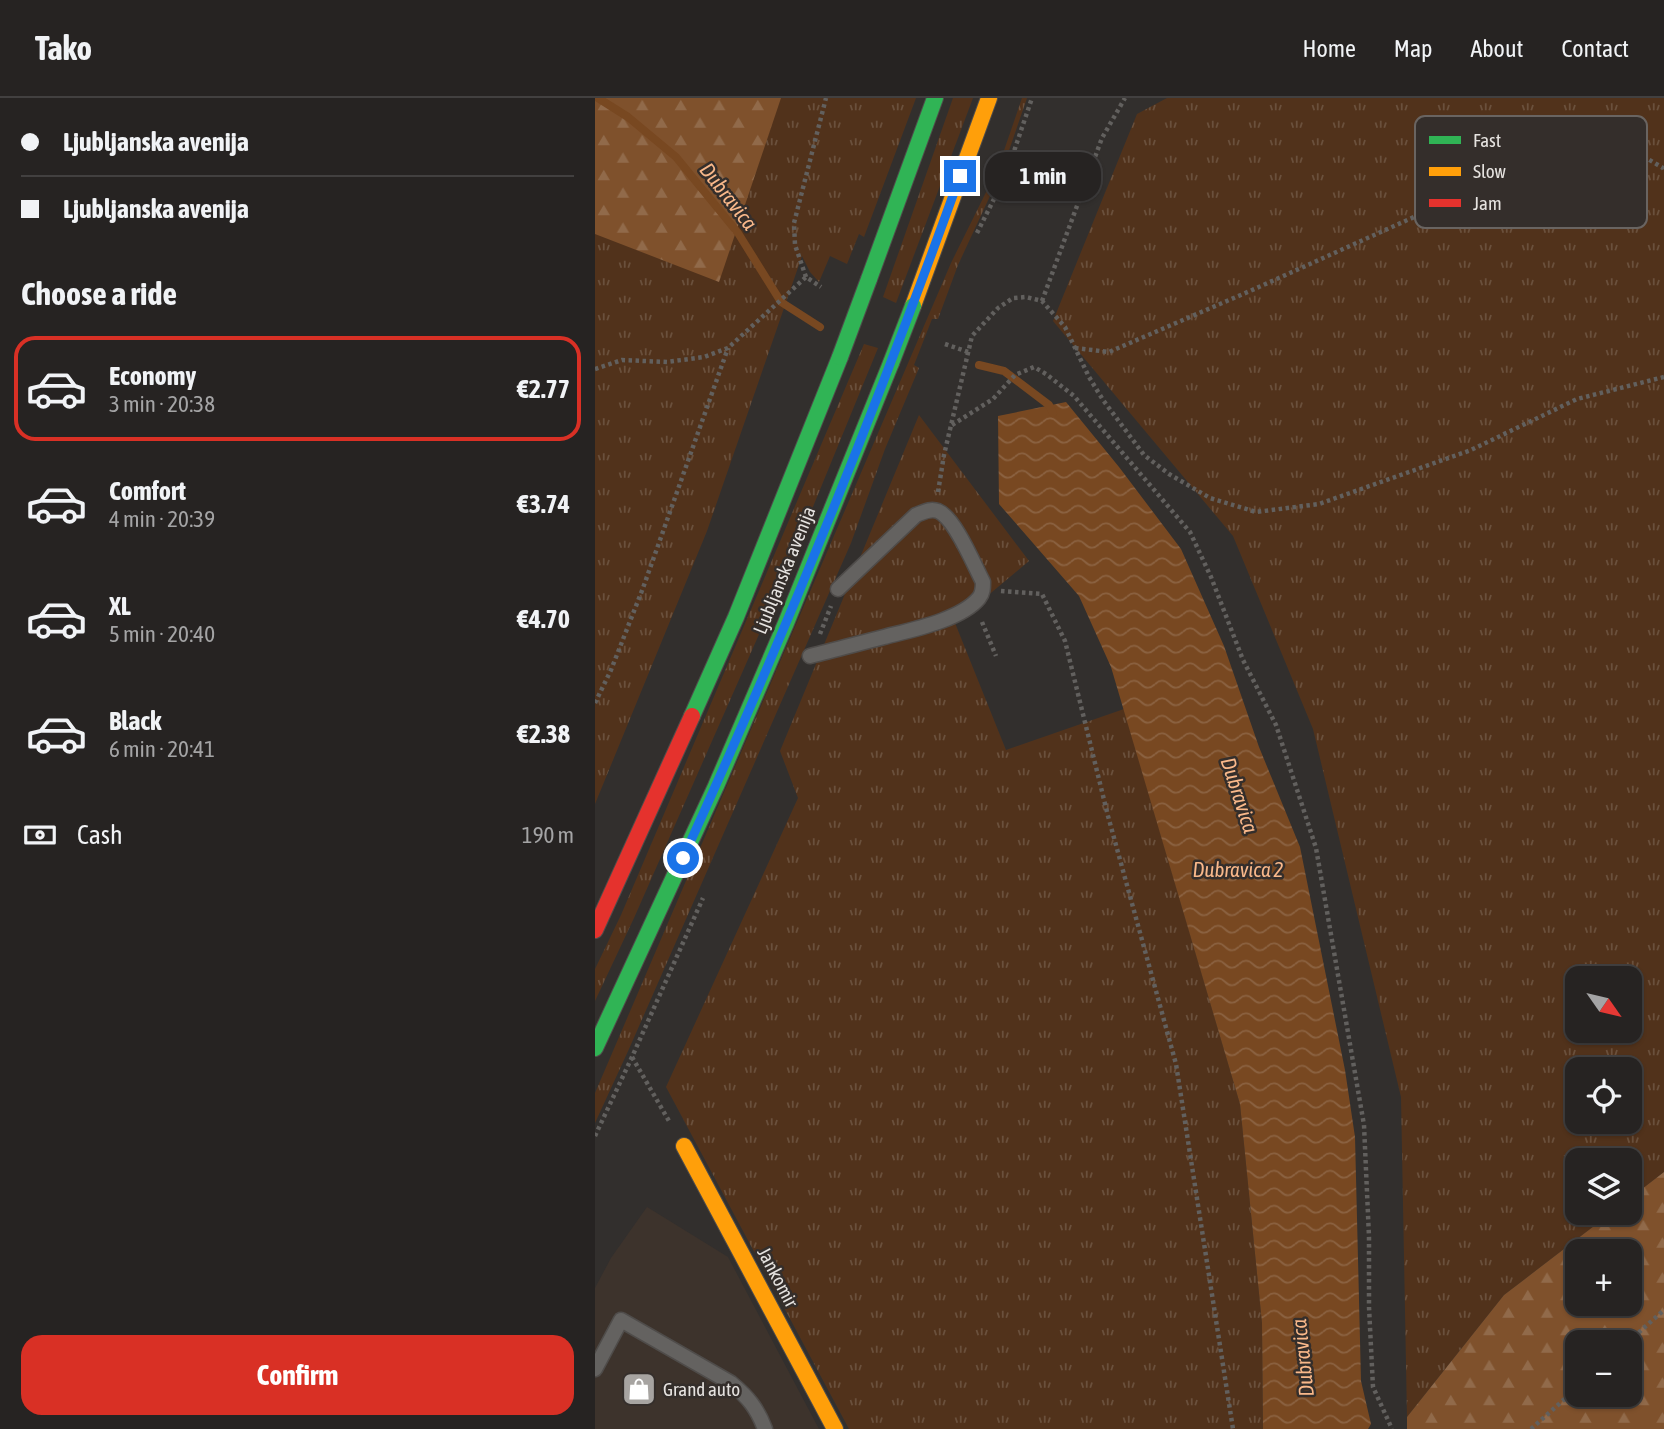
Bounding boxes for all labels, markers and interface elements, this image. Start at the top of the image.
text: Tako [35,29,92,67]
text: Home [1302,35,1356,62]
text: Map [1394,35,1432,62]
text: About [1470,35,1523,62]
text: Contact [1561,35,1629,62]
legend [1415,116,1647,228]
text: Ljubljanska avenija [63,127,249,157]
text: Fast [1473,129,1501,151]
callout: 1 min [985,152,1100,200]
water label: Dubravica [695,158,763,234]
route end [944,160,976,192]
text: Slow [1473,160,1507,182]
text: 1 min [1020,163,1066,189]
text: Jam [1473,192,1502,214]
text: Ljubljanska avenija [63,194,249,224]
text: Choose a ride [21,275,177,312]
icon: car [25,357,88,420]
text: Economy [109,361,196,391]
text: €2.77 [517,374,570,404]
text: 3 min · 20:38 [109,391,215,417]
icon: car [25,472,88,535]
text: Comfort [109,476,186,506]
text: €3.74 [517,489,570,519]
street label: Ljubljanska avenija [748,503,820,637]
text: 4 min · 20:39 [109,506,215,532]
icon: car [25,587,88,650]
text: XL [109,591,131,621]
text: €4.70 [517,604,570,634]
text: 5 min · 20:40 [109,621,215,647]
icon: car [25,702,88,765]
text: Black [109,706,161,736]
text: €2.38 [517,719,570,749]
text: 6 min · 20:41 [109,736,215,762]
water label: Dubravica [1217,754,1264,836]
icon: cash [21,816,59,854]
text: Cash [77,820,123,850]
text: 190 m [522,822,574,848]
route start [667,842,699,874]
water label: Dubravica 2 [1193,857,1284,881]
north arrow [1565,966,1641,1043]
map controls [1565,966,1642,1407]
button: locate [1565,1057,1642,1134]
button: layers [1565,1148,1642,1225]
button: + [1565,1239,1642,1316]
street label: Jankomir [753,1243,803,1311]
water label: Dubravica [1286,1318,1318,1398]
button: − [1565,1330,1642,1407]
button: Confirm [21,1335,574,1415]
shop icon: Grand auto [620,1370,658,1408]
place label: Grand auto [663,1378,740,1400]

